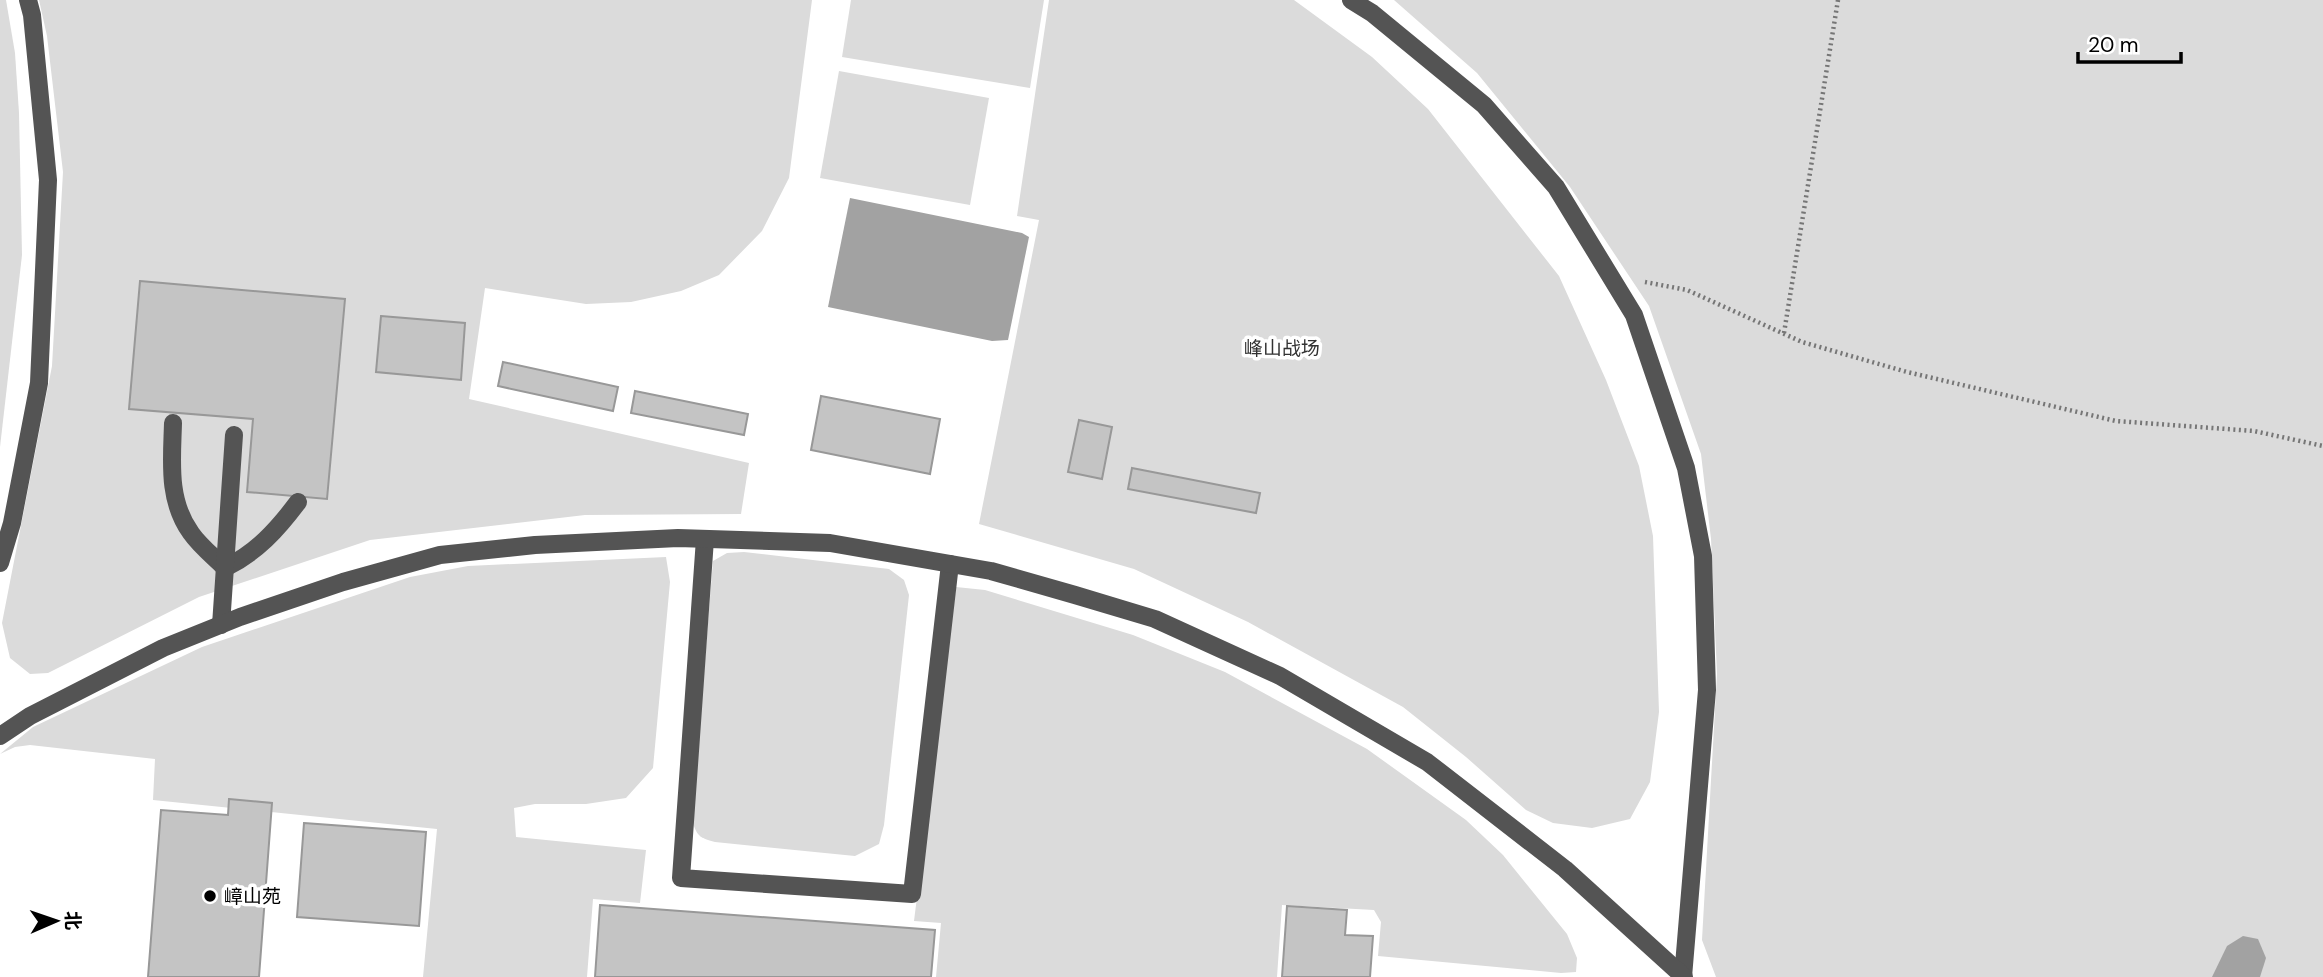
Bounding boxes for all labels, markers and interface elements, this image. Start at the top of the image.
scale bar [2078,21,2181,65]
text: 20 m [2088,31,2139,59]
park label: 峰山战场 [1244,336,1320,361]
place label: 嶂山苑 [224,884,281,909]
north arrow [21,886,91,956]
marker: 嶂山苑 [202,888,218,904]
text: 北 [60,910,85,930]

